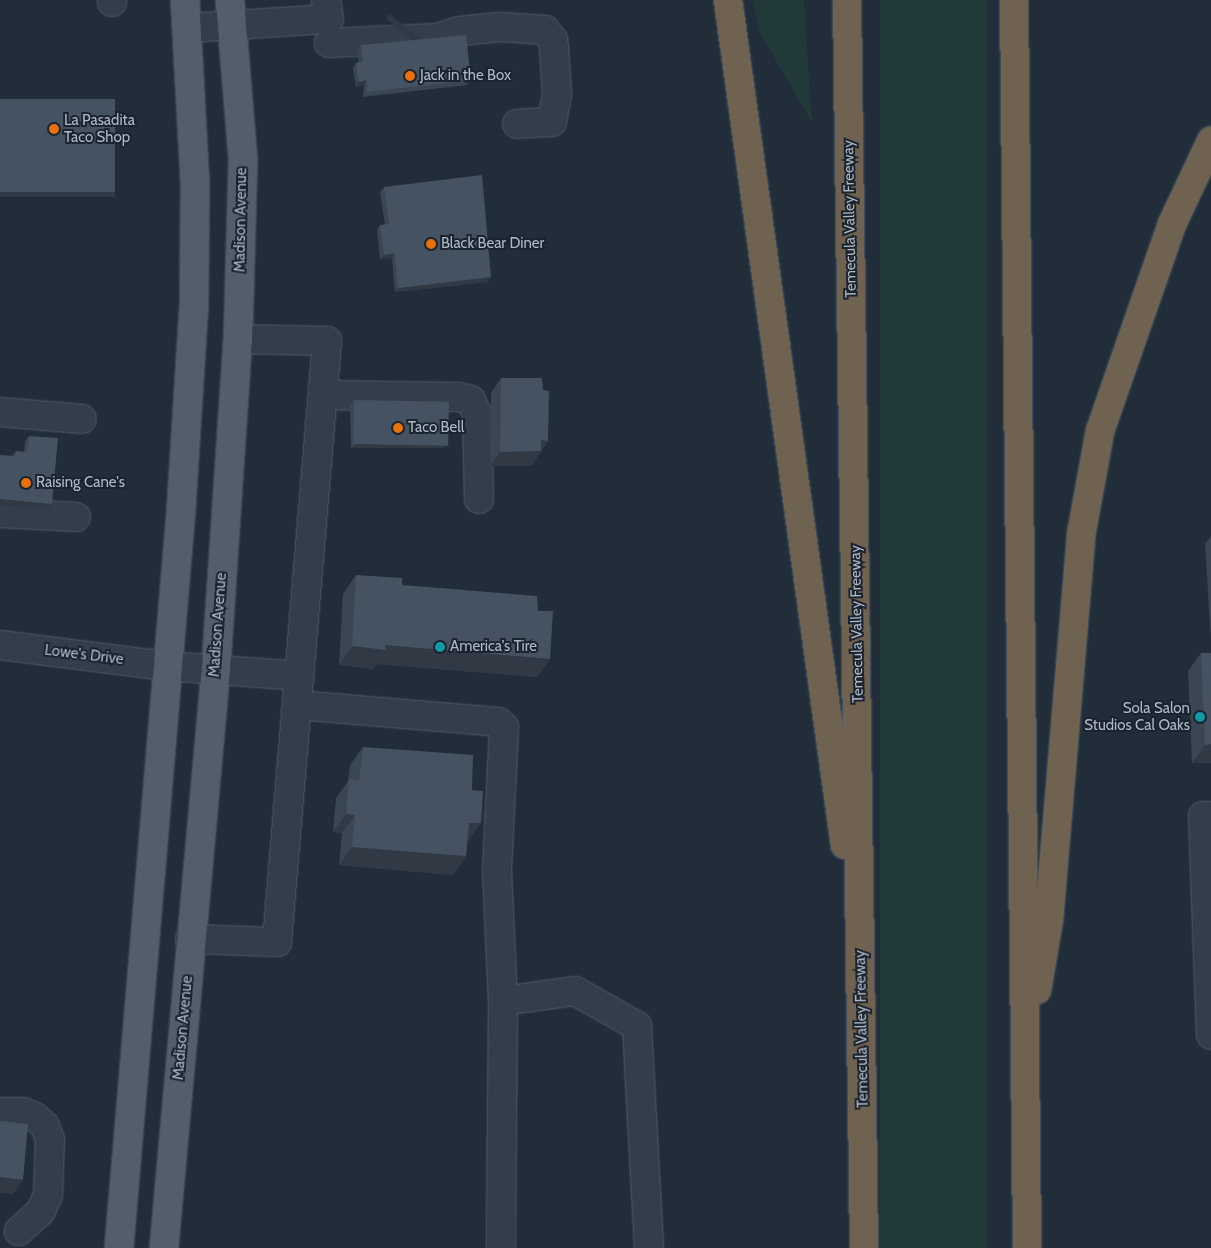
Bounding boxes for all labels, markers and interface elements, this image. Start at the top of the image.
place label: Jack in the Box [420,67,511,85]
marker: Jack in the Box [404,70,416,82]
place label: La Pasadita Taco Shop [64,111,135,146]
marker: La Pasadita Taco Shop [48,123,60,135]
street label: Temecula Valley Freeway [840,140,860,298]
street label: Madison Avenue [231,168,251,272]
place label: Black Bear Diner [441,235,544,253]
marker: Black Bear Diner [425,238,437,250]
place label: Taco Bell [408,419,464,437]
marker: Taco Bell [392,422,404,434]
place label: Raising Cane's [36,474,125,492]
marker: Raising Cane's [20,477,32,489]
street label: Temecula Valley Freeway [847,545,867,703]
street label: Madison Avenue [205,572,231,678]
place label: America's Tire [450,638,537,656]
street label: Lowe's Drive [43,641,125,669]
marker: America's Tire [434,641,446,653]
place label: Sola Salon Studios Cal Oaks [1084,699,1190,734]
marker: Sola Salon Studios Cal Oaks [1194,711,1206,723]
street label: Temecula Valley Freeway [852,950,872,1108]
street label: Madison Avenue [169,975,197,1081]

